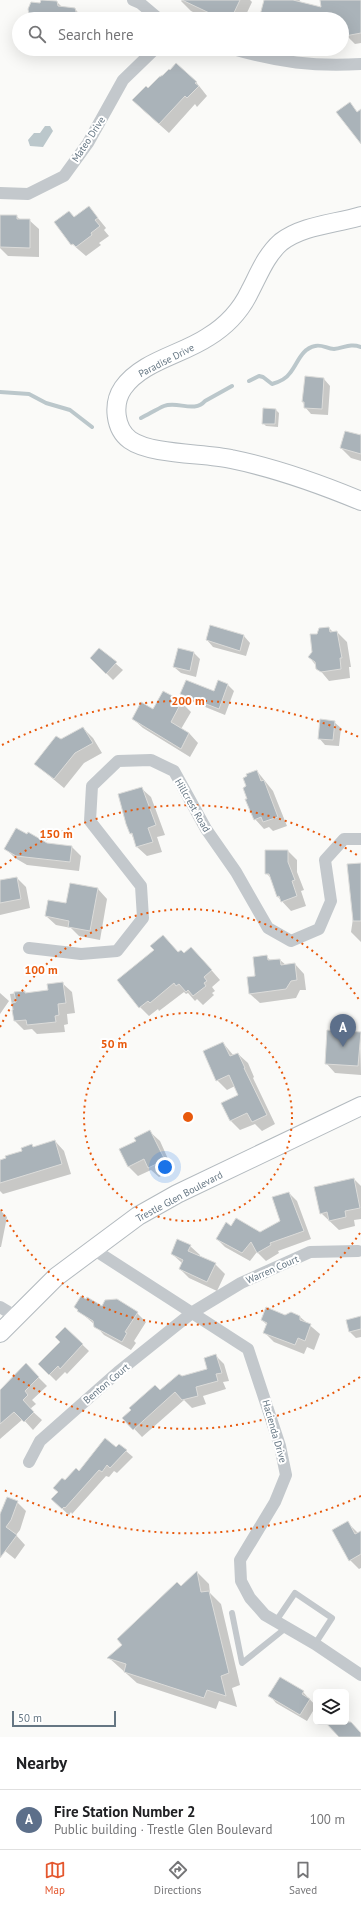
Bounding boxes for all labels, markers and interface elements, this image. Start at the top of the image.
search box [12,12,349,56]
icon: search [26,23,48,45]
text: Search here [58,25,134,44]
street label: Mateo Drive [69,114,108,164]
street label: Paradise Drive [136,341,196,380]
text: 200 m [171,693,205,708]
street label: Hillcrest Road [172,776,213,834]
text: 150 m [39,826,73,841]
text: 100 m [24,962,58,977]
pin: A [330,1014,356,1047]
text: 50 m [101,1036,127,1051]
centre of rings [181,1110,195,1124]
your location [155,1157,175,1177]
street label: Trestle Glen Boulevard [134,1168,225,1225]
street label: Warren Court [244,1252,301,1287]
street label: Benton Court [81,1360,133,1406]
street label: Hacienda Drive [259,1398,290,1464]
map controls [313,1689,349,1725]
button: layers [313,1689,349,1725]
scale bar [12,1709,116,1728]
text: 50 m [18,1711,42,1725]
text: Nearby [16,1752,67,1774]
text: Fire Station Number 2 [54,1802,195,1821]
text: A [25,1811,33,1828]
text: 100 m [310,1811,345,1828]
text: Public building · Trestle Glen Boulevard [54,1821,272,1838]
tab: Map [44,1859,66,1897]
tab: Directions [154,1859,201,1897]
tab: Saved [289,1859,317,1897]

